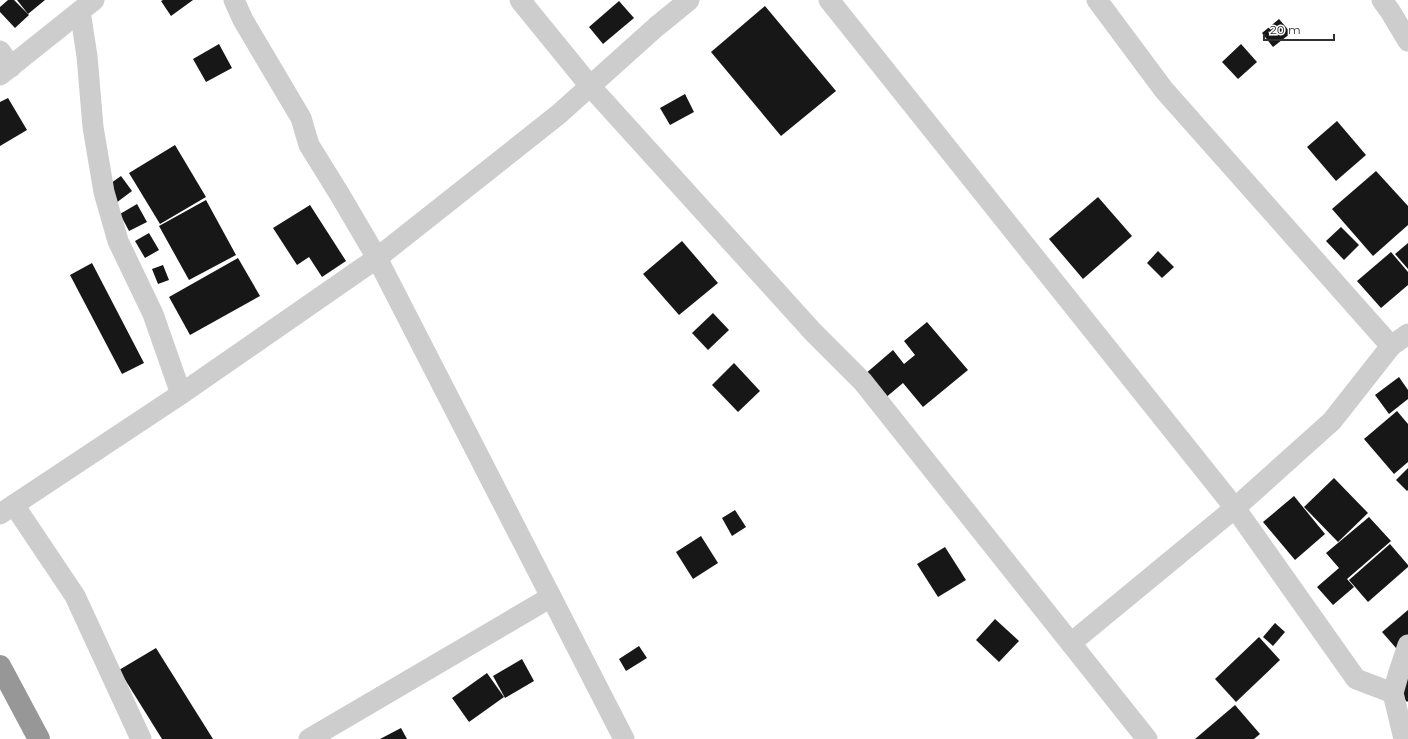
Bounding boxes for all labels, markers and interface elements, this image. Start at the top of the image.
scale bar [1264,16,1334,42]
text: 20 m [1270,22,1301,37]

